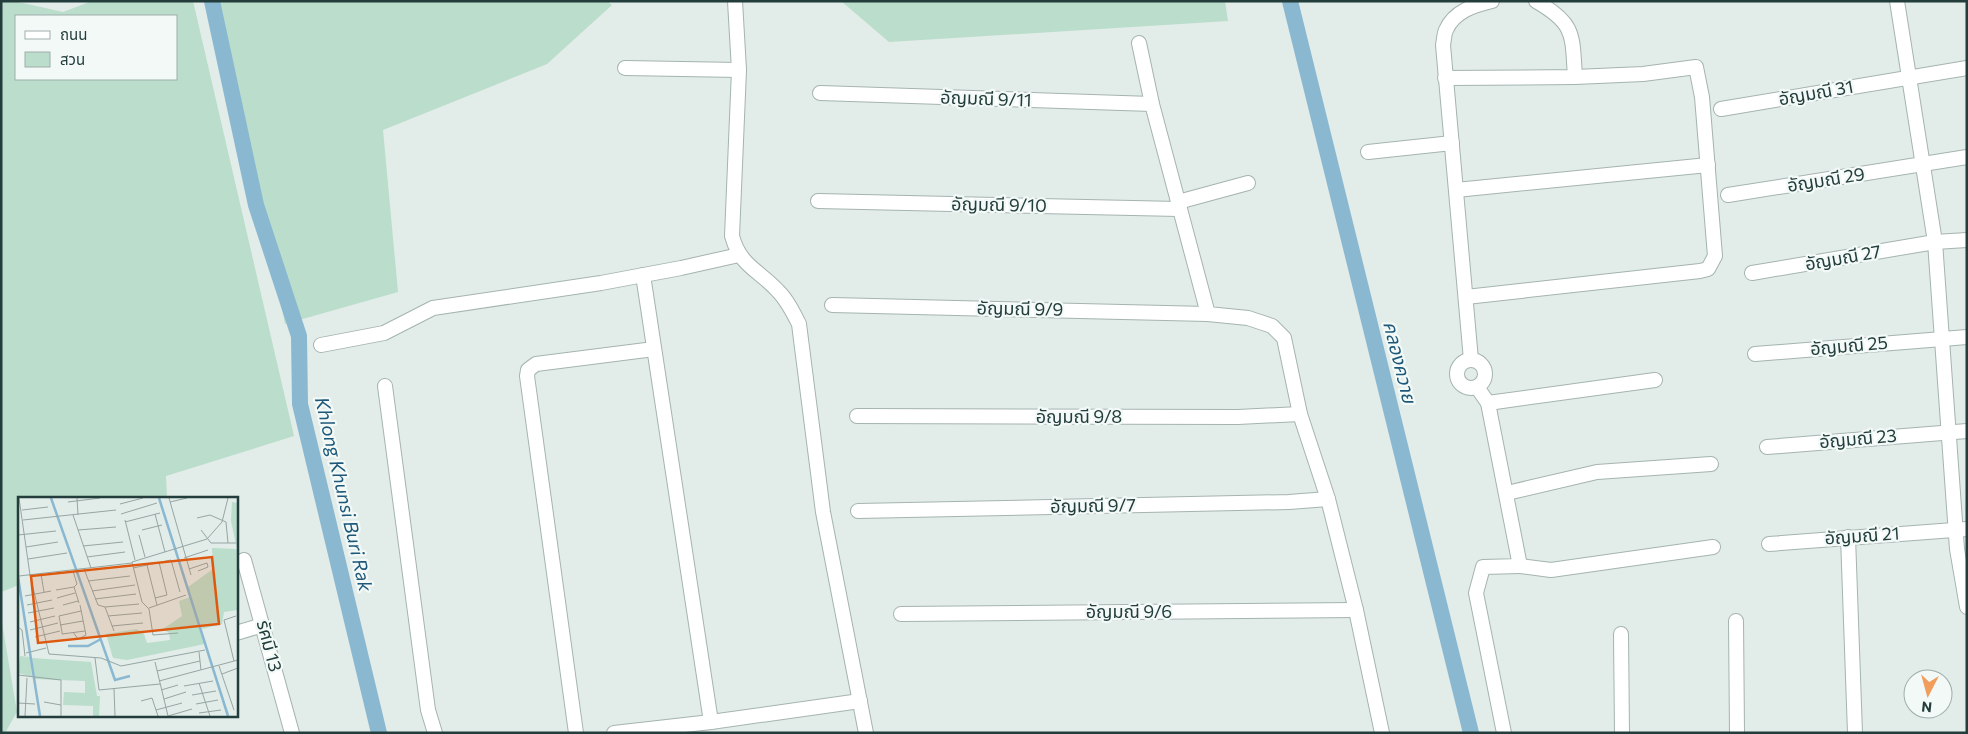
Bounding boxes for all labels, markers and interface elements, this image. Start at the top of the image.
legend [15,15,178,80]
text: ถนน [60,25,87,43]
text: สวน [60,50,85,68]
street label: อัญมณี 31 [1777,75,1855,109]
street label: อัญมณี 9/11 [940,85,1032,111]
street label: อัญมณี 29 [1785,162,1866,196]
street label: อัญมณี 9/10 [951,192,1047,216]
street label: อัญมณี 27 [1803,239,1883,275]
street label: อัญมณี 9/9 [977,296,1063,320]
water label: คลองควาย [1379,319,1422,407]
street label: อัญมณี 25 [1809,331,1889,359]
water label: Khlong Khunsi Buri Rak [311,394,378,594]
street label: อัญมณี 9/8 [1036,405,1122,427]
street label: อัญมณี 23 [1818,424,1898,452]
street label: อัญมณี 9/7 [1050,493,1136,517]
inset map [18,497,238,716]
street label: อัญมณี 21 [1824,521,1900,549]
street label: อัญมณี 9/6 [1086,600,1172,622]
street label: รัศมี 13 [253,618,287,674]
north arrow [1903,669,1953,719]
text: N [1920,698,1933,716]

